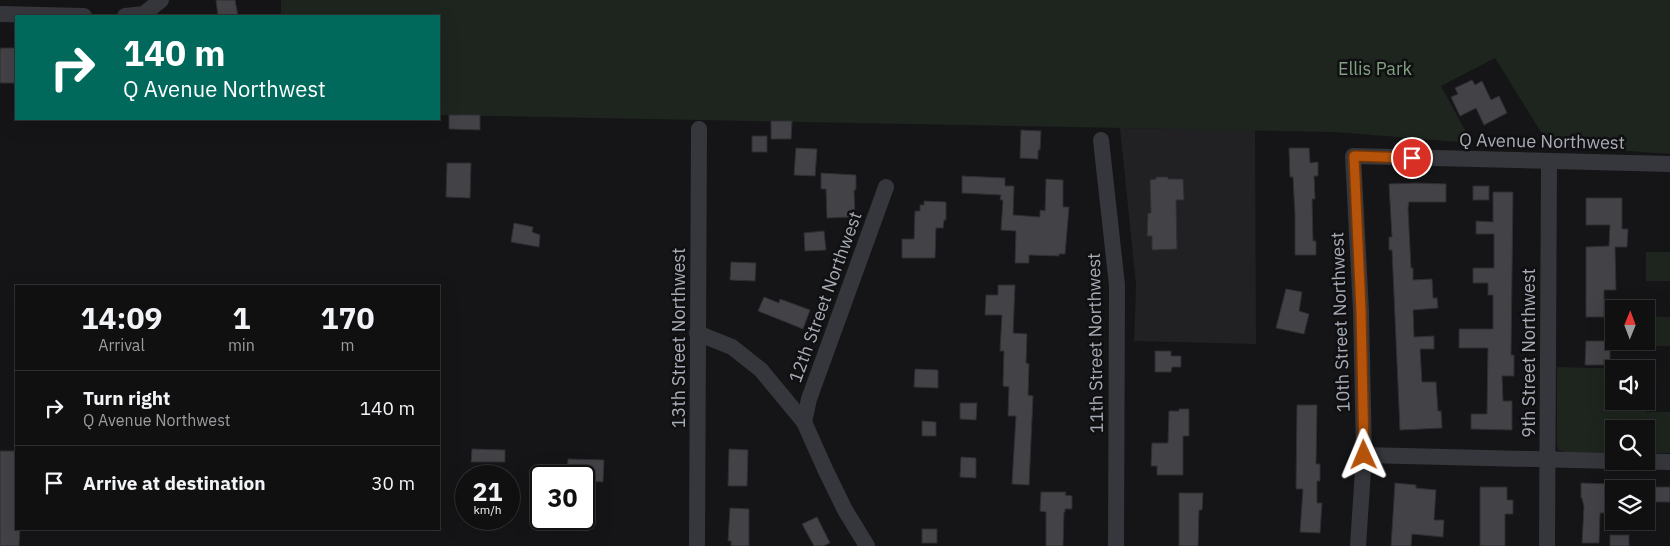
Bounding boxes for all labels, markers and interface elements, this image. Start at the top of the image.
text: 140 m [123,30,226,76]
icon: right [40,35,105,100]
park label: Ellis Park [1338,57,1413,80]
text: Q Avenue Northwest [123,74,326,103]
street label: Q Avenue Northwest [1459,128,1625,154]
pin [1391,137,1433,179]
icon: arrive [1398,144,1426,172]
street label: 12th Street Northwest [783,208,867,386]
street label: 10th Street Northwest [1325,231,1355,413]
street label: 13th Street Northwest [667,248,690,428]
street label: 11th Street Northwest [1082,253,1108,433]
street label: 9th Street Northwest [1517,268,1540,438]
text: 14:09 [81,298,162,337]
text: 1 [232,298,250,337]
text: 170 [320,298,374,337]
north arrow [1605,300,1655,350]
map controls [1605,300,1655,530]
text: Arrival [98,335,145,355]
text: min [228,335,255,355]
text: m [340,335,354,355]
button: sound [1605,360,1655,410]
text: Turn right [83,386,170,410]
icon: right [40,394,68,422]
text: 140 m [360,396,415,420]
text: Q Avenue Northwest [83,410,230,430]
button: search [1605,420,1655,470]
position arrow [1337,428,1389,480]
speed limit sign: 30 [530,465,595,530]
icon: arrive [40,469,68,497]
text: Arrive at destination [83,471,266,495]
text: 30 m [371,471,415,495]
text: 21 [472,475,503,508]
button: layers [1605,480,1655,530]
text: km/h [473,502,502,517]

